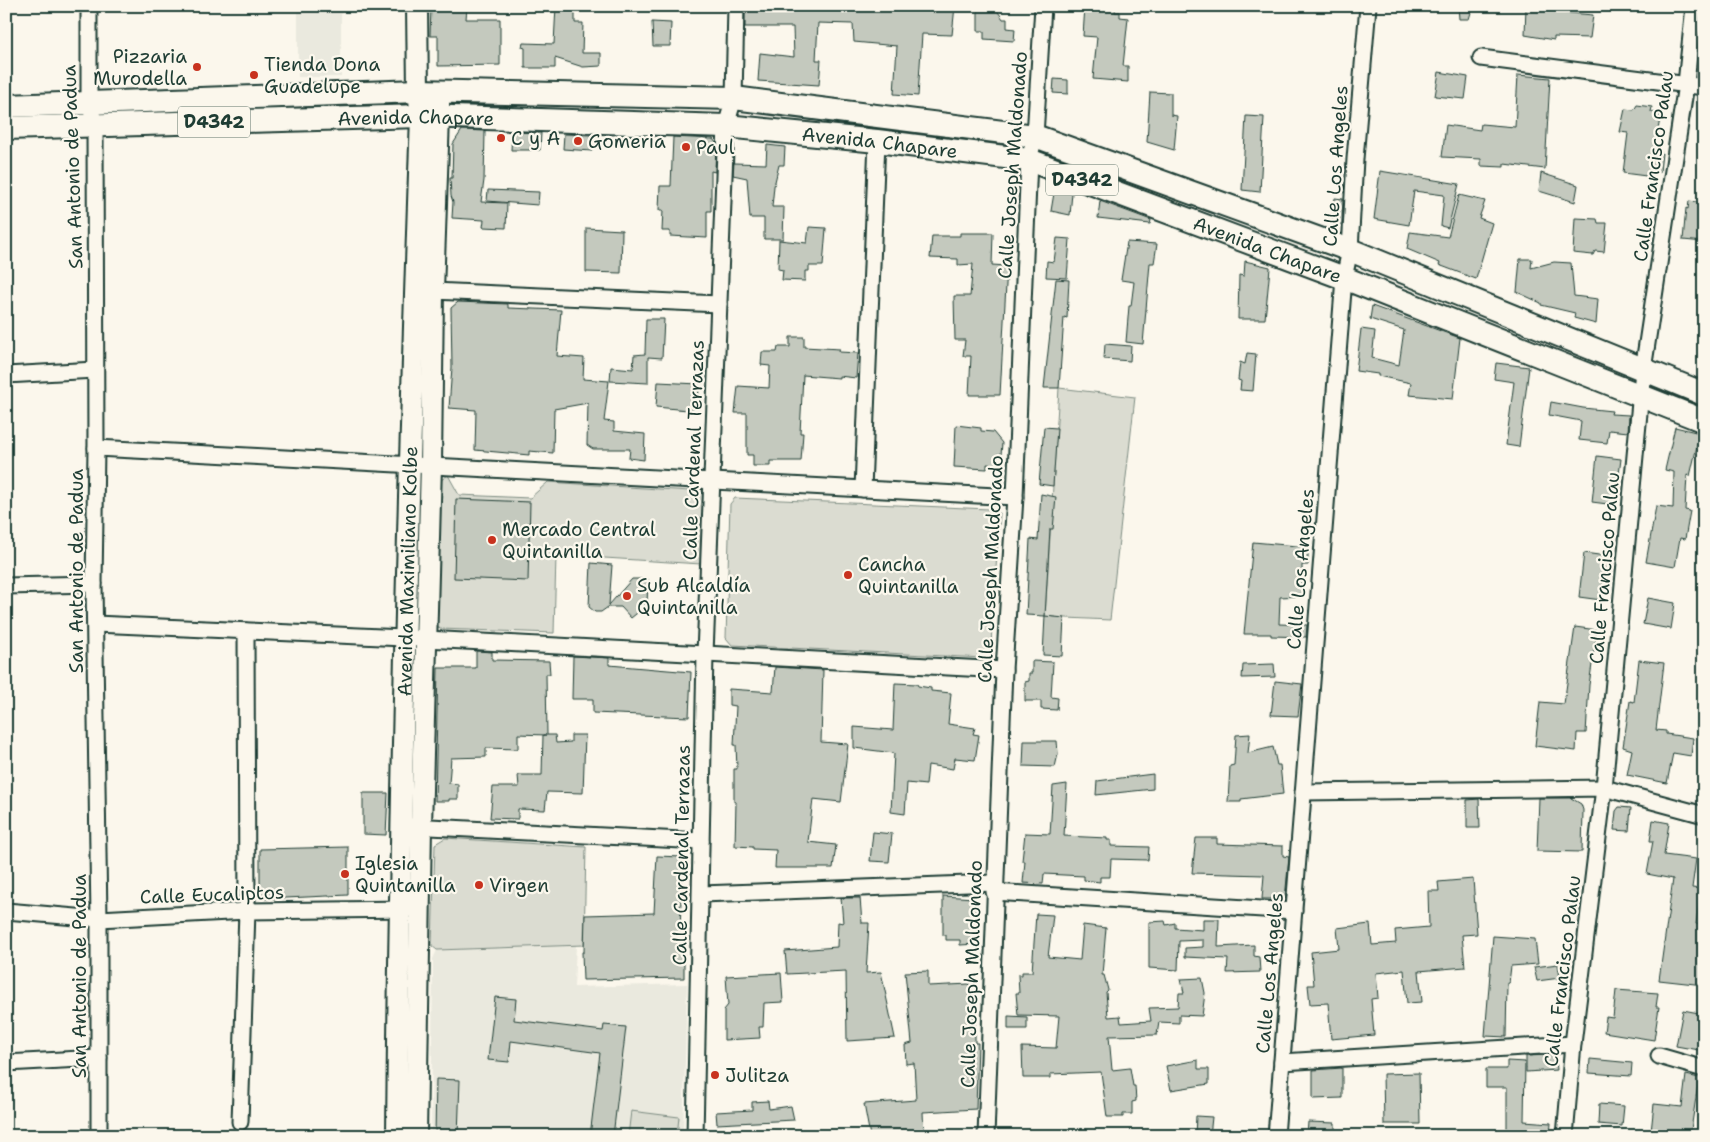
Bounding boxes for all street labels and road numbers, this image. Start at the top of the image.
street label: Calle Joseph Maldonado [992,50,1033,280]
street label: San Antonio de Padua [56,64,89,269]
street label: Calle Francisco Palau [1628,69,1679,263]
street label: Calle Los Angeles [1317,85,1354,247]
street label: Avenida Chapare [337,104,495,131]
road number: D4342 [178,106,250,138]
street label: Avenida Chapare [801,122,959,164]
road number: D4342 [1046,164,1118,196]
street label: Avenida Chapare [1190,211,1345,289]
street label: Calle Cardenal Terrazas [677,339,710,561]
street label: Avenida Maximiliano Kolbe [392,446,423,697]
street label: Calle Joseph Maldonado [972,454,1009,684]
street label: San Antonio de Padua [64,469,89,673]
street label: Calle Francisco Palau [1584,471,1625,665]
street label: Calle Los Angeles [1281,487,1320,651]
street label: Calle Cardenal Terrazas [667,745,696,965]
street label: Calle Joseph Maldonado [955,860,988,1088]
street label: San Antonio de Padua [67,874,92,1078]
street label: Calle Francisco Palau [1538,874,1587,1068]
street label: Calle Eucaliptos [139,879,285,910]
street label: Calle Los Angeles [1250,891,1289,1055]

